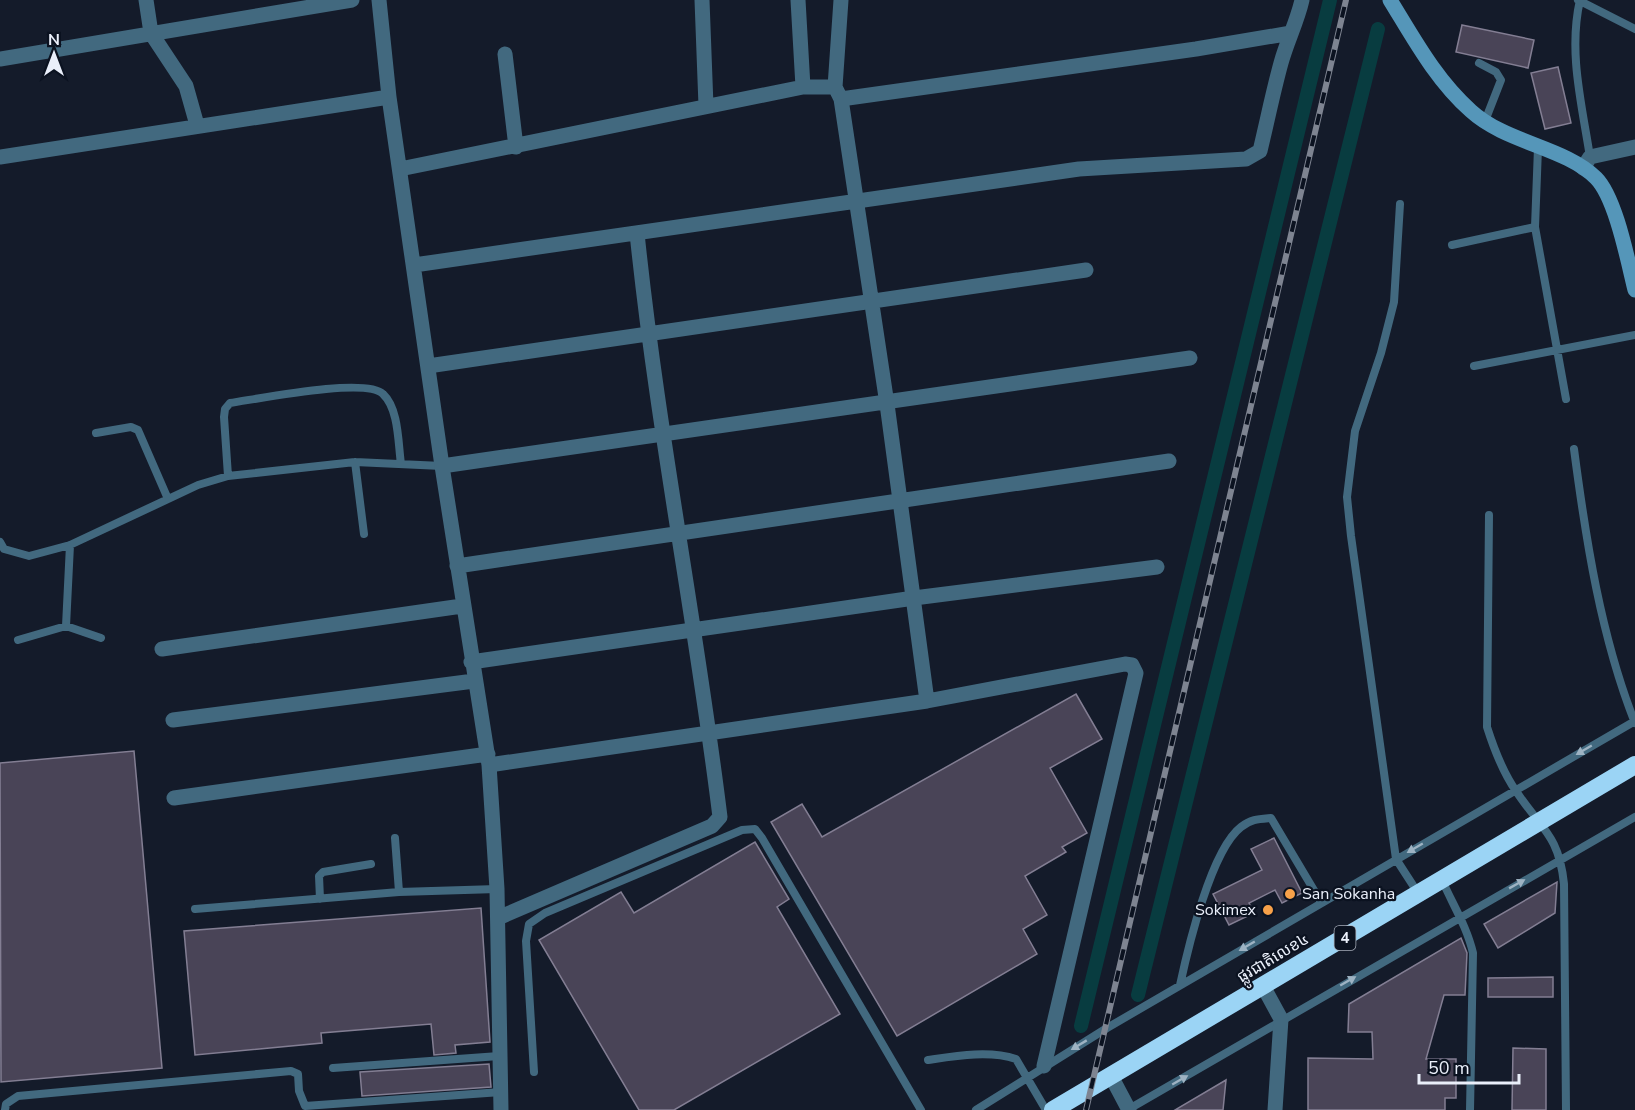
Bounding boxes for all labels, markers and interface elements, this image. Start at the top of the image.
north arrow [24,24,84,84]
text: N [48,29,60,51]
one-way arrow [1575,745,1592,755]
one-way arrow [1407,842,1424,852]
one-way arrow [1509,879,1526,889]
place label: San Sokanha [1302,883,1395,905]
marker: San Sokanha [1283,887,1297,901]
place label: Sokimex [1195,899,1257,921]
marker: Sokimex [1261,903,1275,917]
road number: 4 [1334,926,1356,950]
street label: ផ្លូវជាតិលេខ៤ [1233,928,1314,990]
one-way arrow [1238,941,1255,951]
one-way arrow [1340,976,1357,986]
one-way arrow [1070,1040,1087,1050]
scale bar [1419,1047,1520,1085]
text: 50 m [1428,1056,1470,1080]
one-way arrow [1172,1075,1189,1085]

